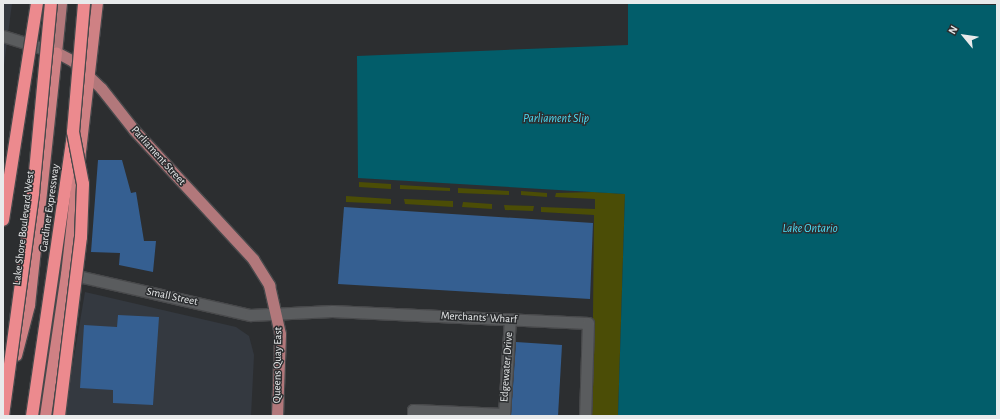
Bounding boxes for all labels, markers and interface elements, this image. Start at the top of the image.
north arrow [944,16,984,56]
text: N [946,24,960,36]
water label: Parliament Slip [523,112,589,126]
street label: Parliament Street [128,124,188,188]
street label: Gardiner Expressway [37,163,63,253]
street label: Lake Shore Boulevard West [10,170,38,286]
water label: Lake Ontario [782,222,838,236]
street label: Small Street [145,285,199,309]
street label: Merchants' Wharf [441,309,517,327]
street label: Queens Quay East [271,327,285,403]
street label: Edgewater Drive [498,332,516,402]

